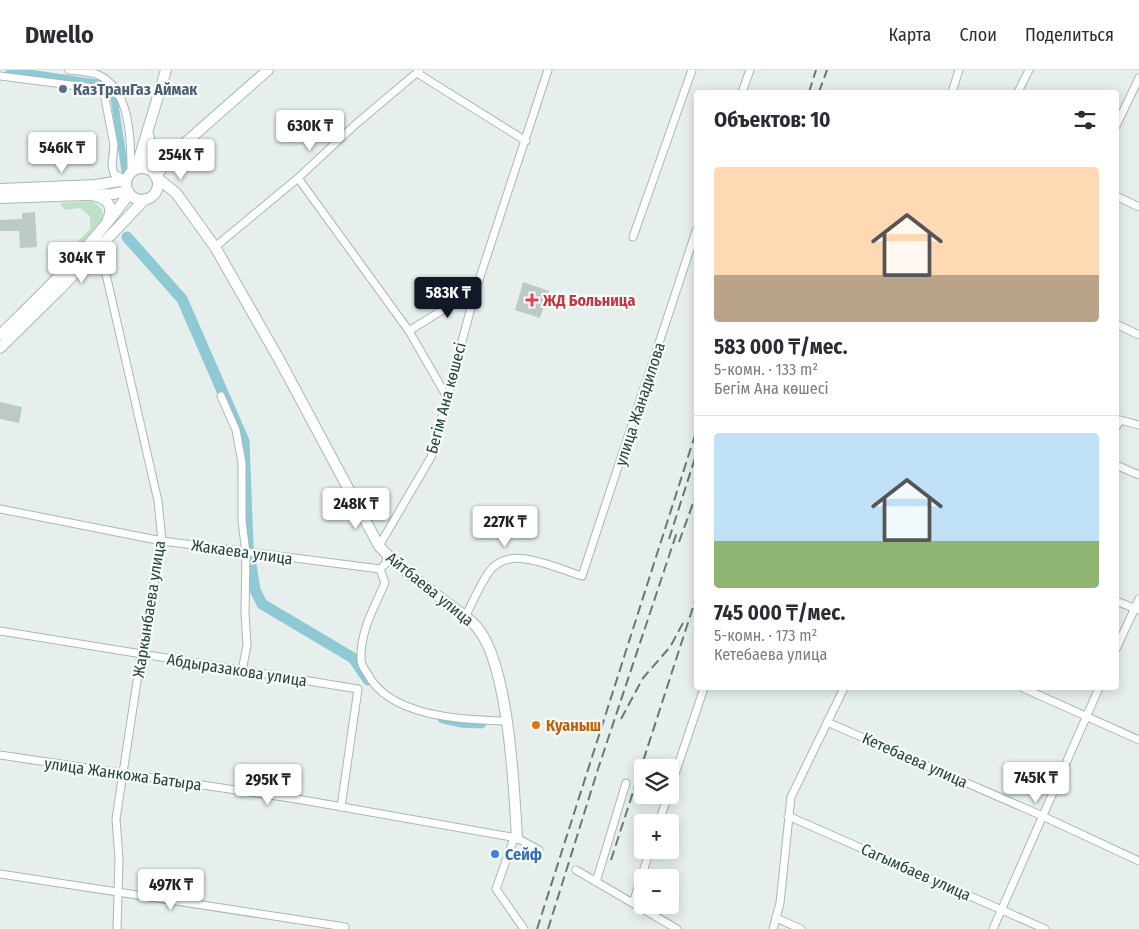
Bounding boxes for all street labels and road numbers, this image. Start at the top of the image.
street label: Бегім Ана көшесі [422,340,470,456]
street label: улица Жанадилова [611,340,669,468]
street label: Жакаева улица [190,535,294,569]
street label: Жаркынбаева улица [129,539,169,679]
street label: Айтбаева улица [383,548,478,630]
street label: Абдыразакова улица [166,650,309,690]
street label: Кетебаева улица [859,728,971,792]
street label: улица Жанкожа Батыра [43,754,203,794]
street label: Сагымбаев улица [858,839,974,905]

